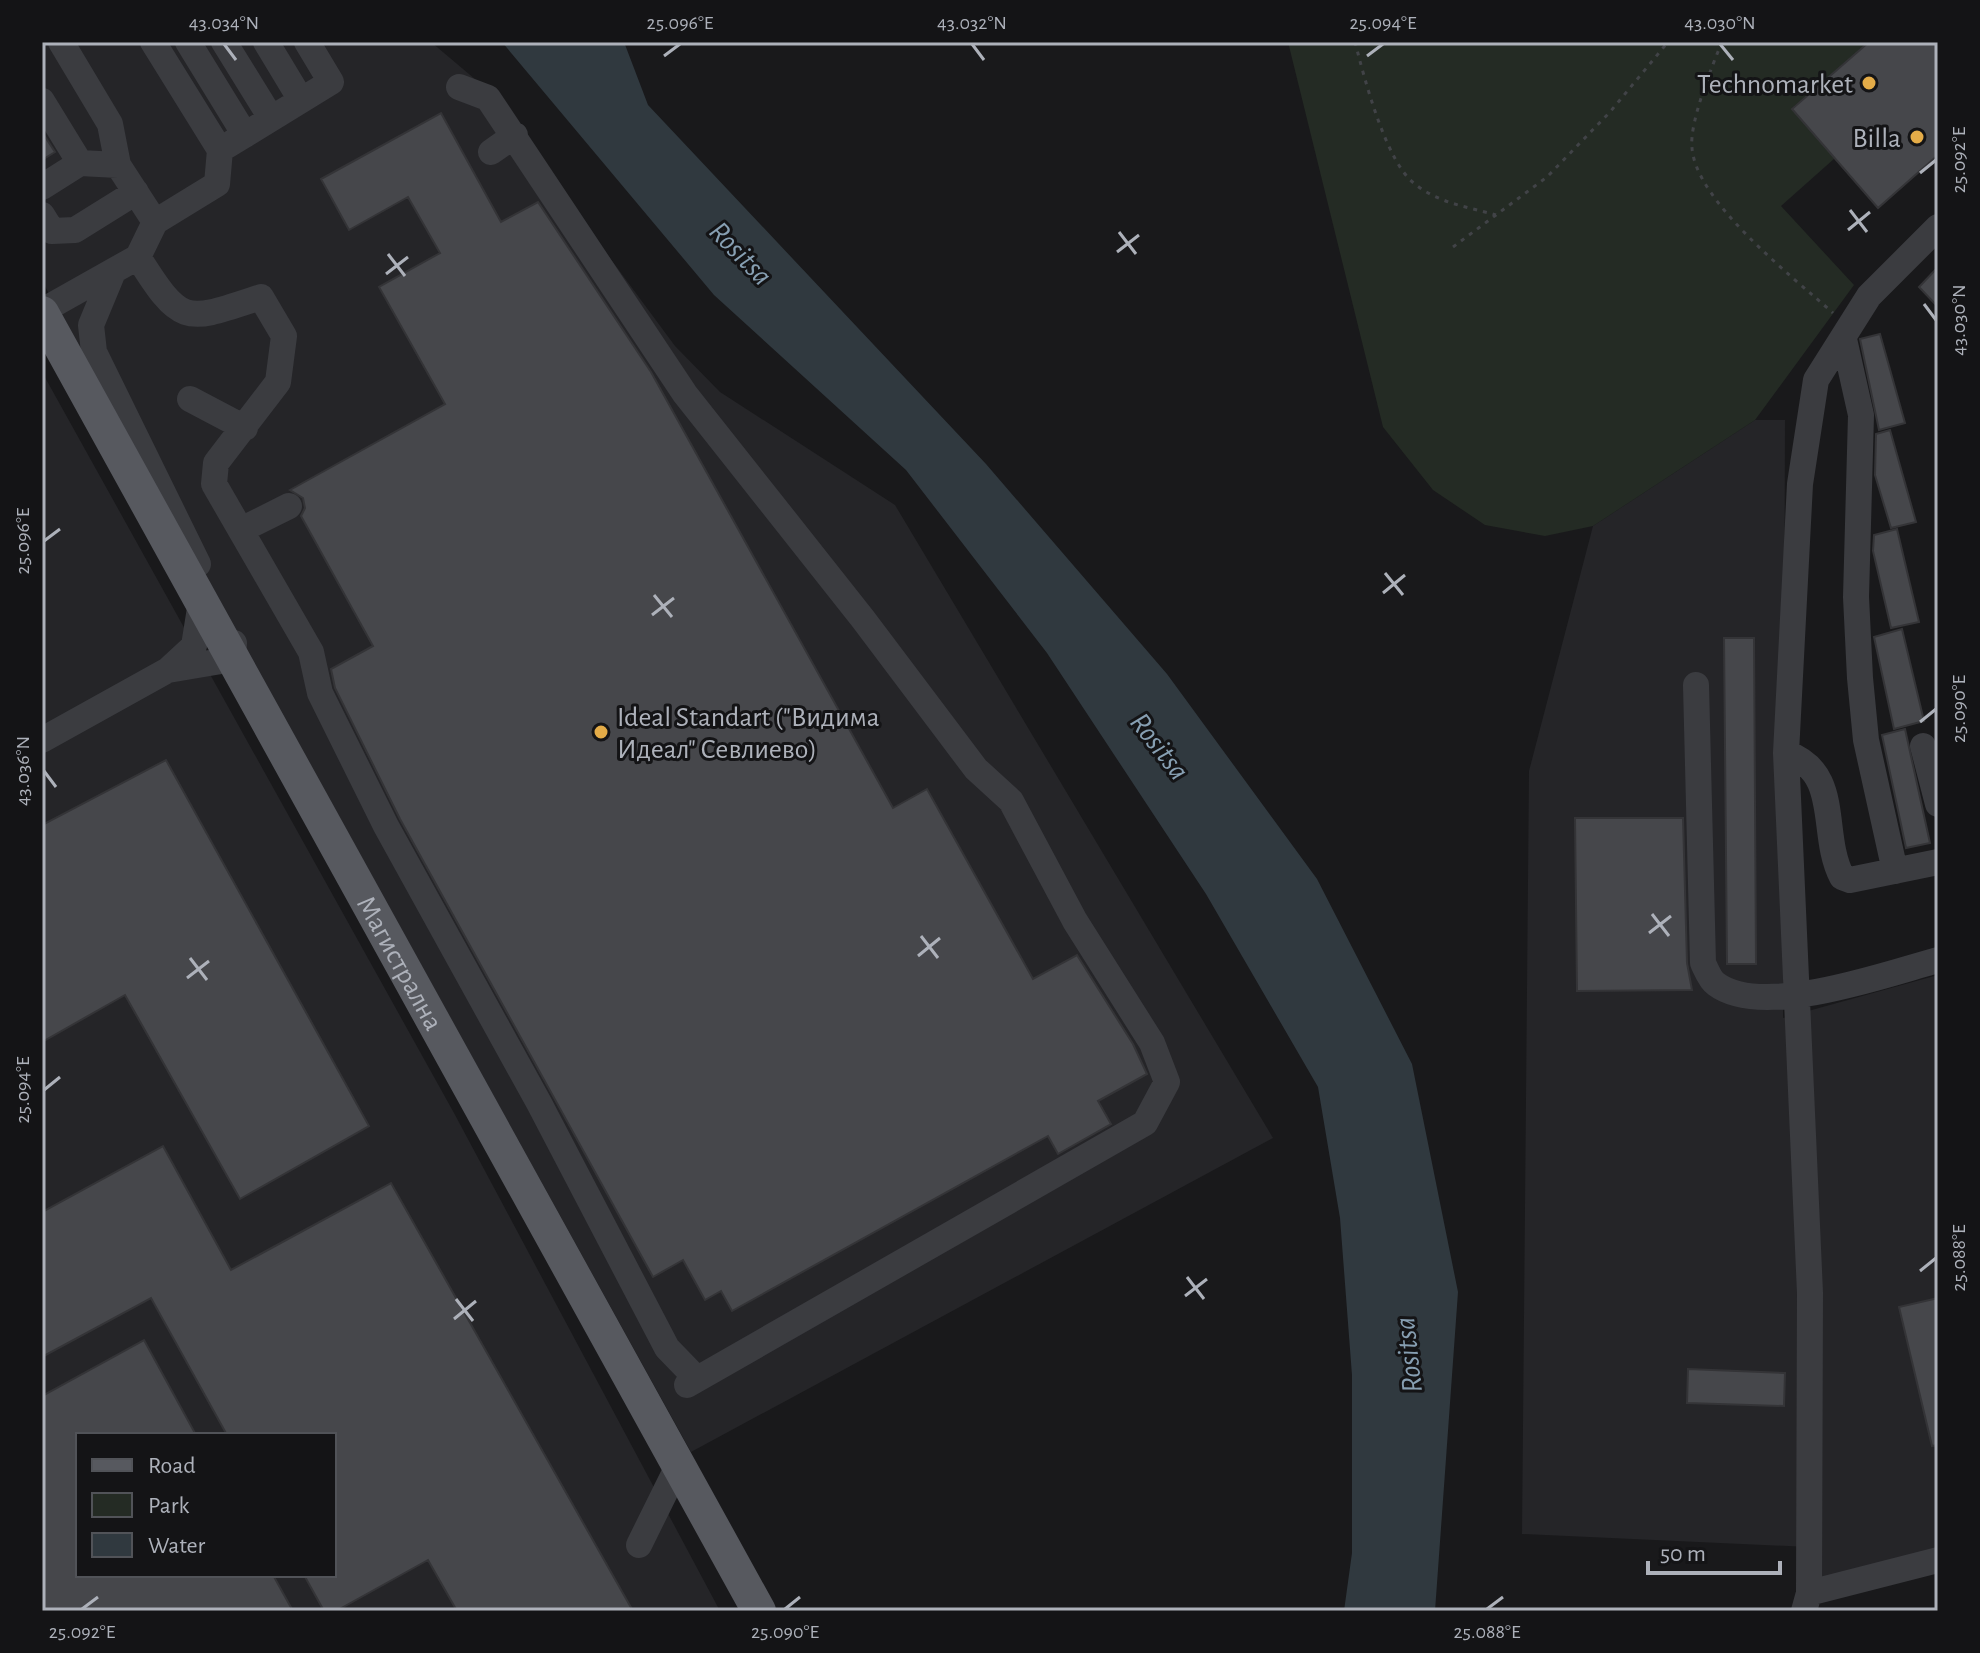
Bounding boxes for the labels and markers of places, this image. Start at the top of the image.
place label: Technomarket [1697,71,1853,99]
marker: Technomarket [1860,74,1878,92]
place label: Billa [1852,125,1901,153]
marker: Billa [1908,128,1926,146]
place label: Ideal Standart ("Видима Идеал" Севлиево) [617,704,880,764]
marker: Ideal Standart ("Видима Идеал" Севлиево) [592,723,610,741]

